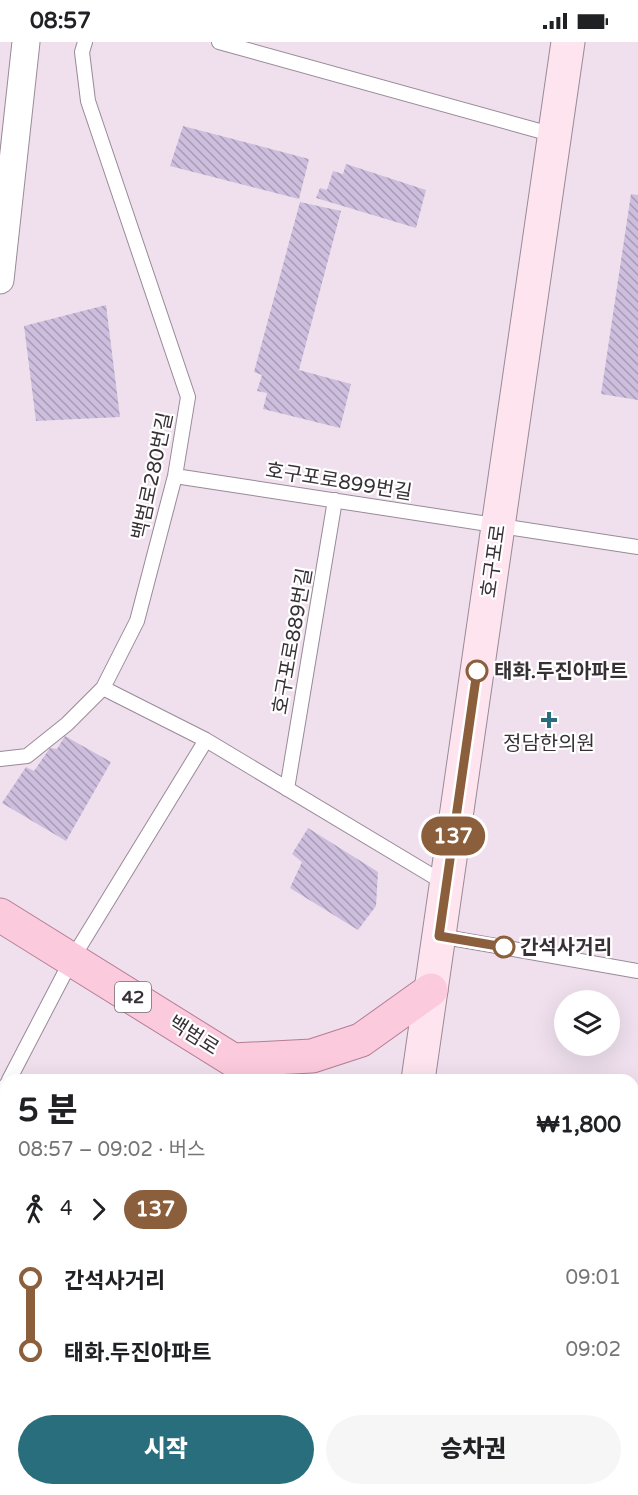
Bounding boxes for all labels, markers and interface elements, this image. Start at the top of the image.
text: 08:57 [30,8,91,34]
street label: 백범로280번길 [128,410,178,542]
street label: 호구포로899번길 [264,459,414,505]
street label: 호구포로 [477,523,511,599]
street label: 호구포로889번길 [268,566,318,716]
marker: 태화.두진아파트 [466,660,488,682]
place label: 태화.두진아파트 [494,660,628,684]
marker: 정담한의원 [540,711,558,729]
place label: 정담한의원 [503,732,595,756]
line badge: 137 [418,816,488,856]
text: 137 [433,824,473,849]
marker: 간석사거리 [493,936,515,958]
place label: 간석사거리 [520,936,612,960]
road number: 42 [115,982,151,1012]
map controls [554,990,620,1056]
button: layers [554,990,620,1056]
street label: 백범로 [164,1011,223,1061]
text: 5 분 [18,1091,78,1130]
text: ₩1,800 [536,1112,621,1138]
text: 08:57 – 09:02 · 버스 [18,1138,205,1162]
icon: walk [18,1193,51,1226]
icon: forward [82,1193,115,1226]
text: 4 [60,1197,73,1221]
text: 137 [136,1197,175,1222]
text: 09:01 [566,1266,621,1290]
text: 간석사거리 [64,1268,165,1294]
text: 09:02 [566,1338,621,1362]
text: 태화.두진아파트 [64,1340,211,1366]
button: 시작 [18,1415,314,1484]
button: 승차권 [326,1415,621,1484]

